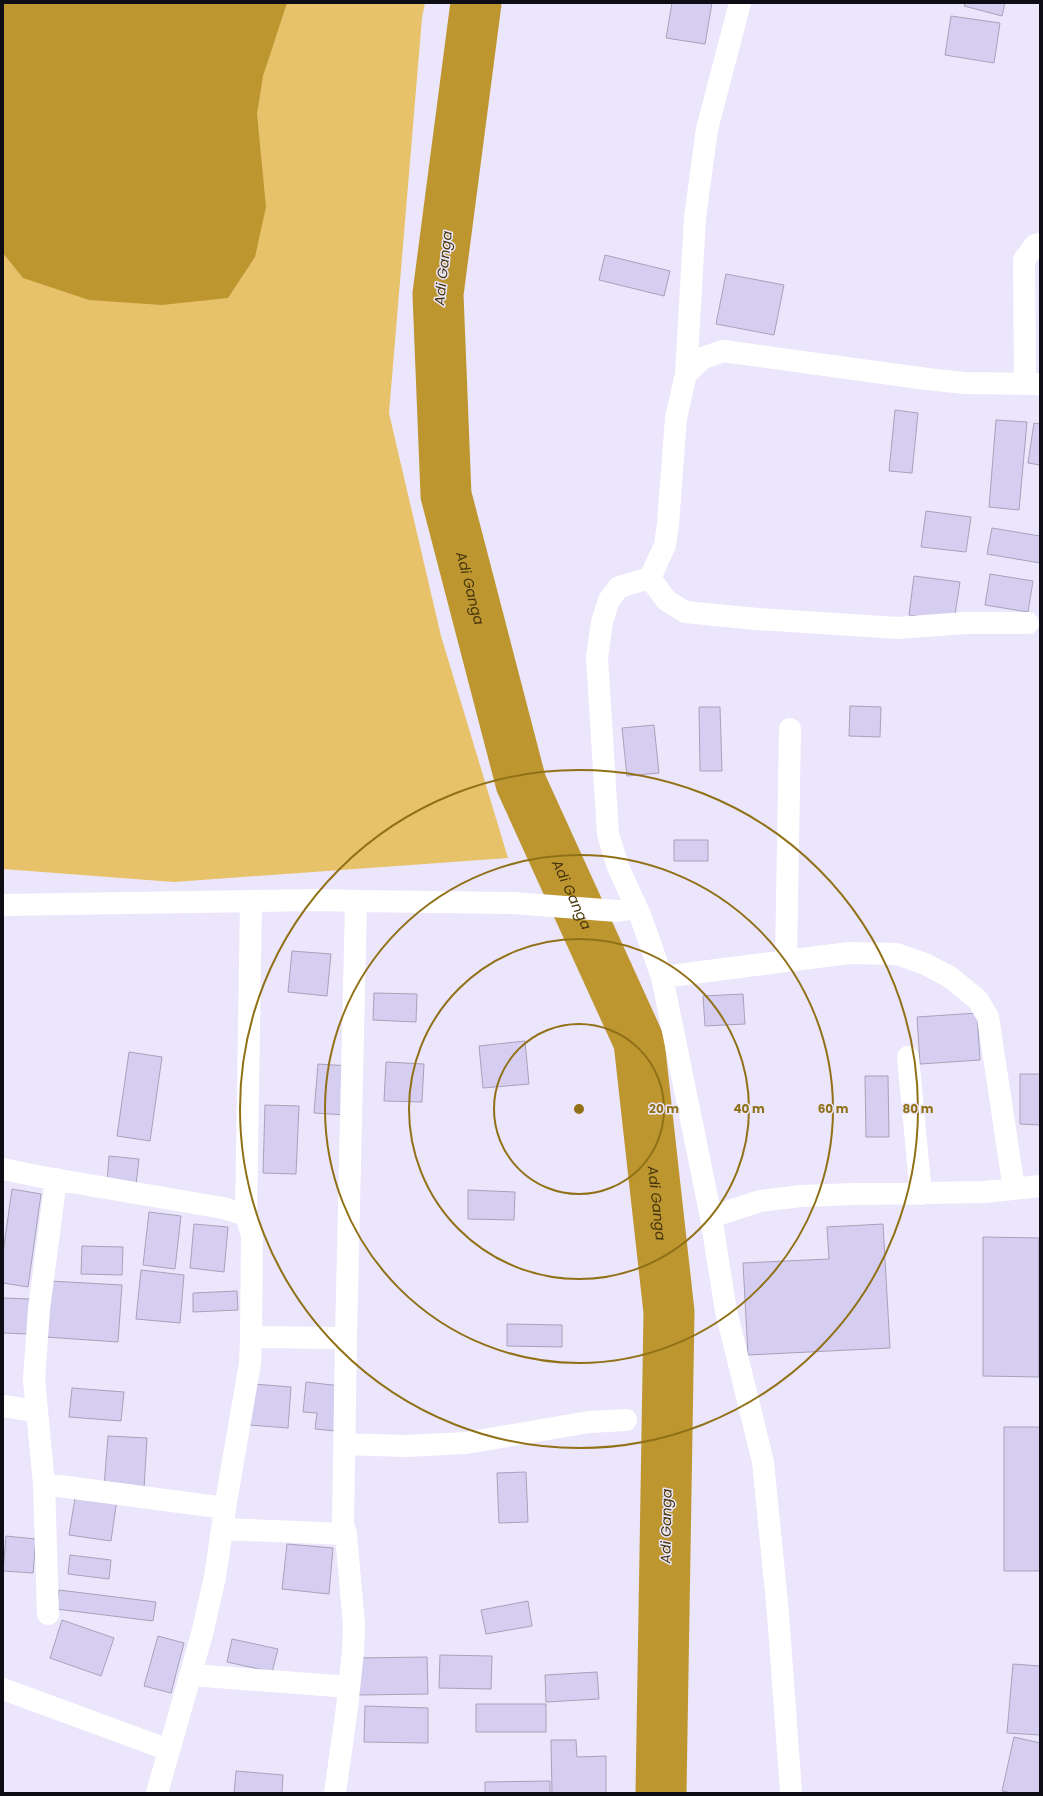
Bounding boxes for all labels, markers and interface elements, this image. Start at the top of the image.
water label: Adi Ganga [429,229,457,307]
water label: Adi Ganga [451,549,490,628]
water label: Adi Ganga [547,856,597,933]
text: 20 m [649,1100,679,1117]
text: 40 m [733,1100,765,1117]
text: 60 m [818,1100,849,1117]
text: 80 m [903,1100,934,1117]
centre of rings [572,1102,586,1116]
water label: Adi Ganga [643,1164,671,1242]
water label: Adi Ganga [655,1488,677,1565]

